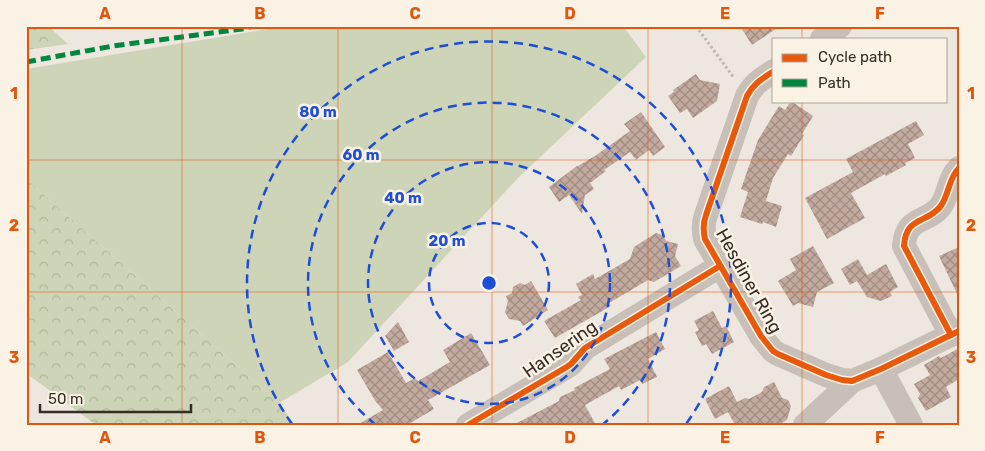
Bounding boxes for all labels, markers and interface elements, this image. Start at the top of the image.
text: A [99,4,111,23]
text: B [254,4,266,23]
text: C [409,4,421,23]
text: D [564,4,576,23]
text: E [720,4,730,23]
text: F [875,4,885,23]
legend [772,38,948,102]
text: Cycle path [818,48,892,66]
text: Path [818,74,851,92]
text: 1 [10,84,18,103]
text: 1 [967,84,975,103]
text: 80 m [299,103,337,121]
text: 60 m [343,146,379,164]
text: 40 m [384,189,422,207]
text: 2 [9,216,19,235]
text: 2 [966,216,976,235]
street label: Hesdiner Ring [711,225,787,337]
text: 20 m [429,232,465,250]
centre of rings [480,274,498,292]
street label: Hansering [519,315,601,383]
text: 3 [9,348,19,367]
text: 3 [966,348,976,367]
scale bar [40,381,191,413]
text: 50 m [48,390,83,408]
text: A [99,428,111,447]
text: B [254,428,266,447]
text: C [409,428,421,447]
text: D [564,428,576,447]
text: E [720,428,730,447]
text: F [875,428,885,447]

